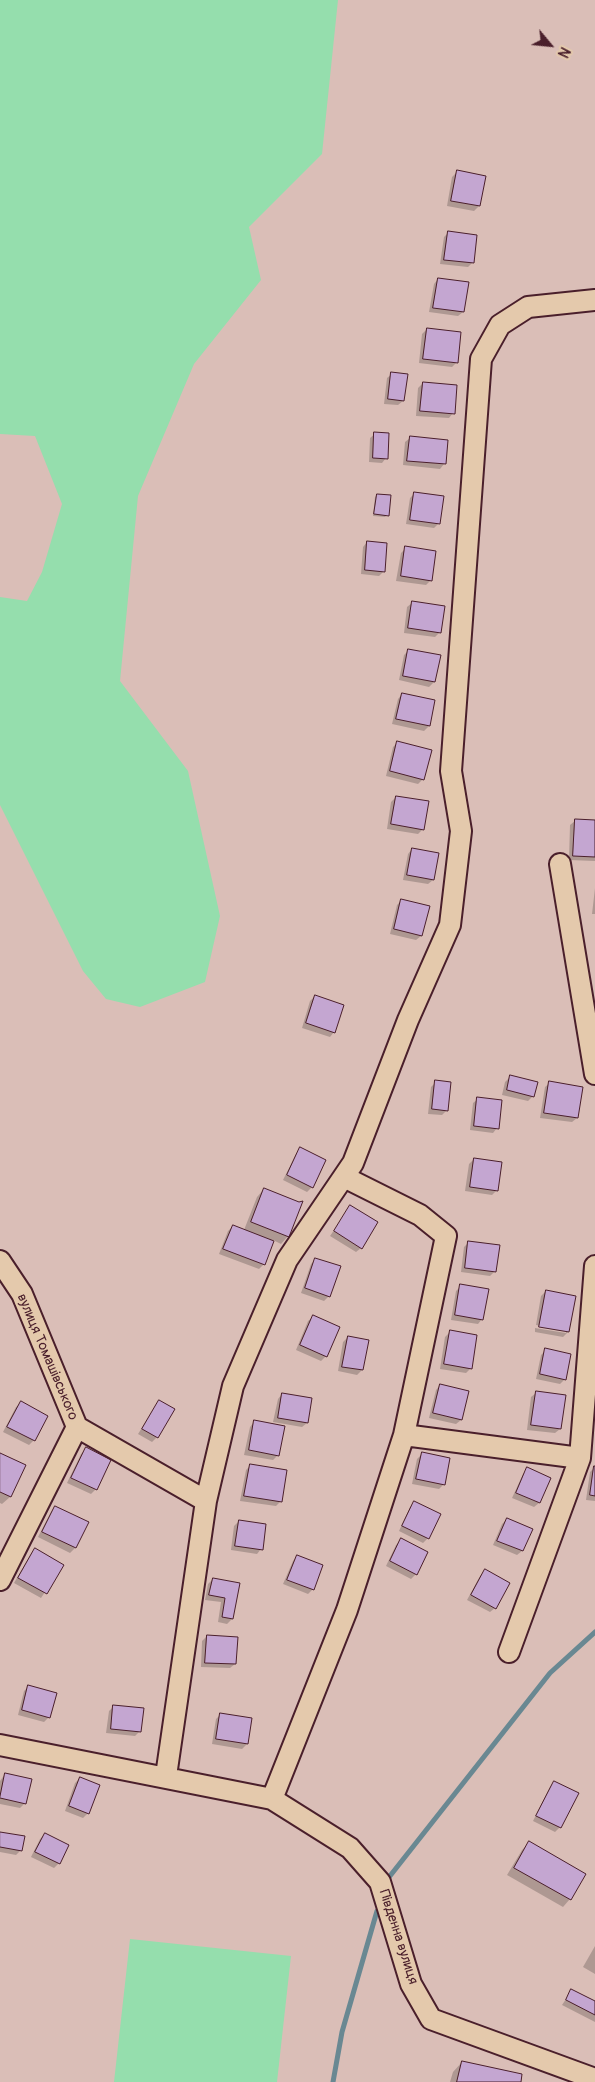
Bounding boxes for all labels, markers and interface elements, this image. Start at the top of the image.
north arrow [525,20,575,70]
text: N [554,44,573,60]
street label: вулиця Томашівського [13,1291,81,1423]
street label: Південна вулиця [375,1888,421,1986]

